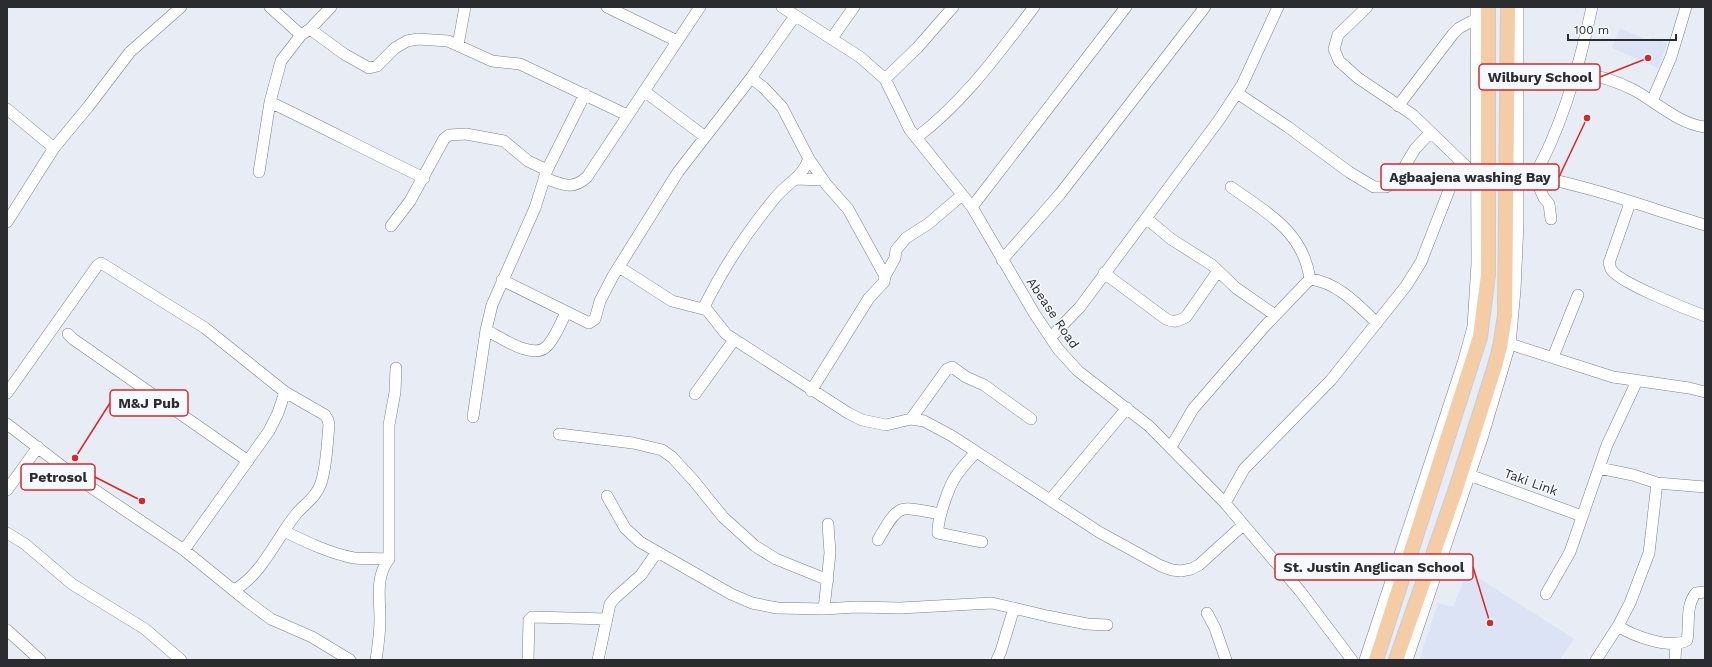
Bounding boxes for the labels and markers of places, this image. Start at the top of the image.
callout: Wilbury School [1479,64,1600,90]
callout: Agbaajena washing Bay [1381,164,1559,190]
callout: M&J Pub [110,390,188,416]
callout: Petrosol [21,464,95,490]
callout: St. Justin Anglican School [1275,554,1473,580]

